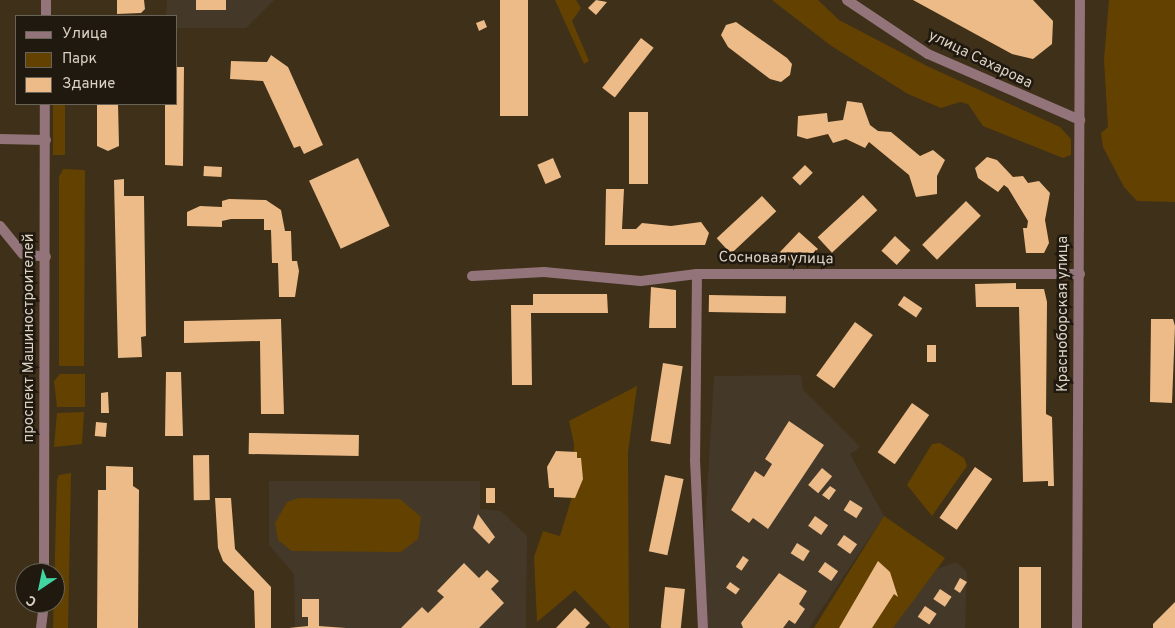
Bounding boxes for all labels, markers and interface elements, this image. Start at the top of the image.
legend [15,15,178,105]
text: Улица [62,25,107,44]
street label: улица Сахарова [925,27,1035,93]
text: Парк [62,50,97,69]
text: Здание [62,75,115,94]
street label: проспект Машиностроителей [21,233,39,443]
street label: Красноборская улица [1055,236,1073,392]
street label: Сосновая улица [718,249,834,269]
north arrow [15,563,65,613]
text: С [23,590,40,610]

